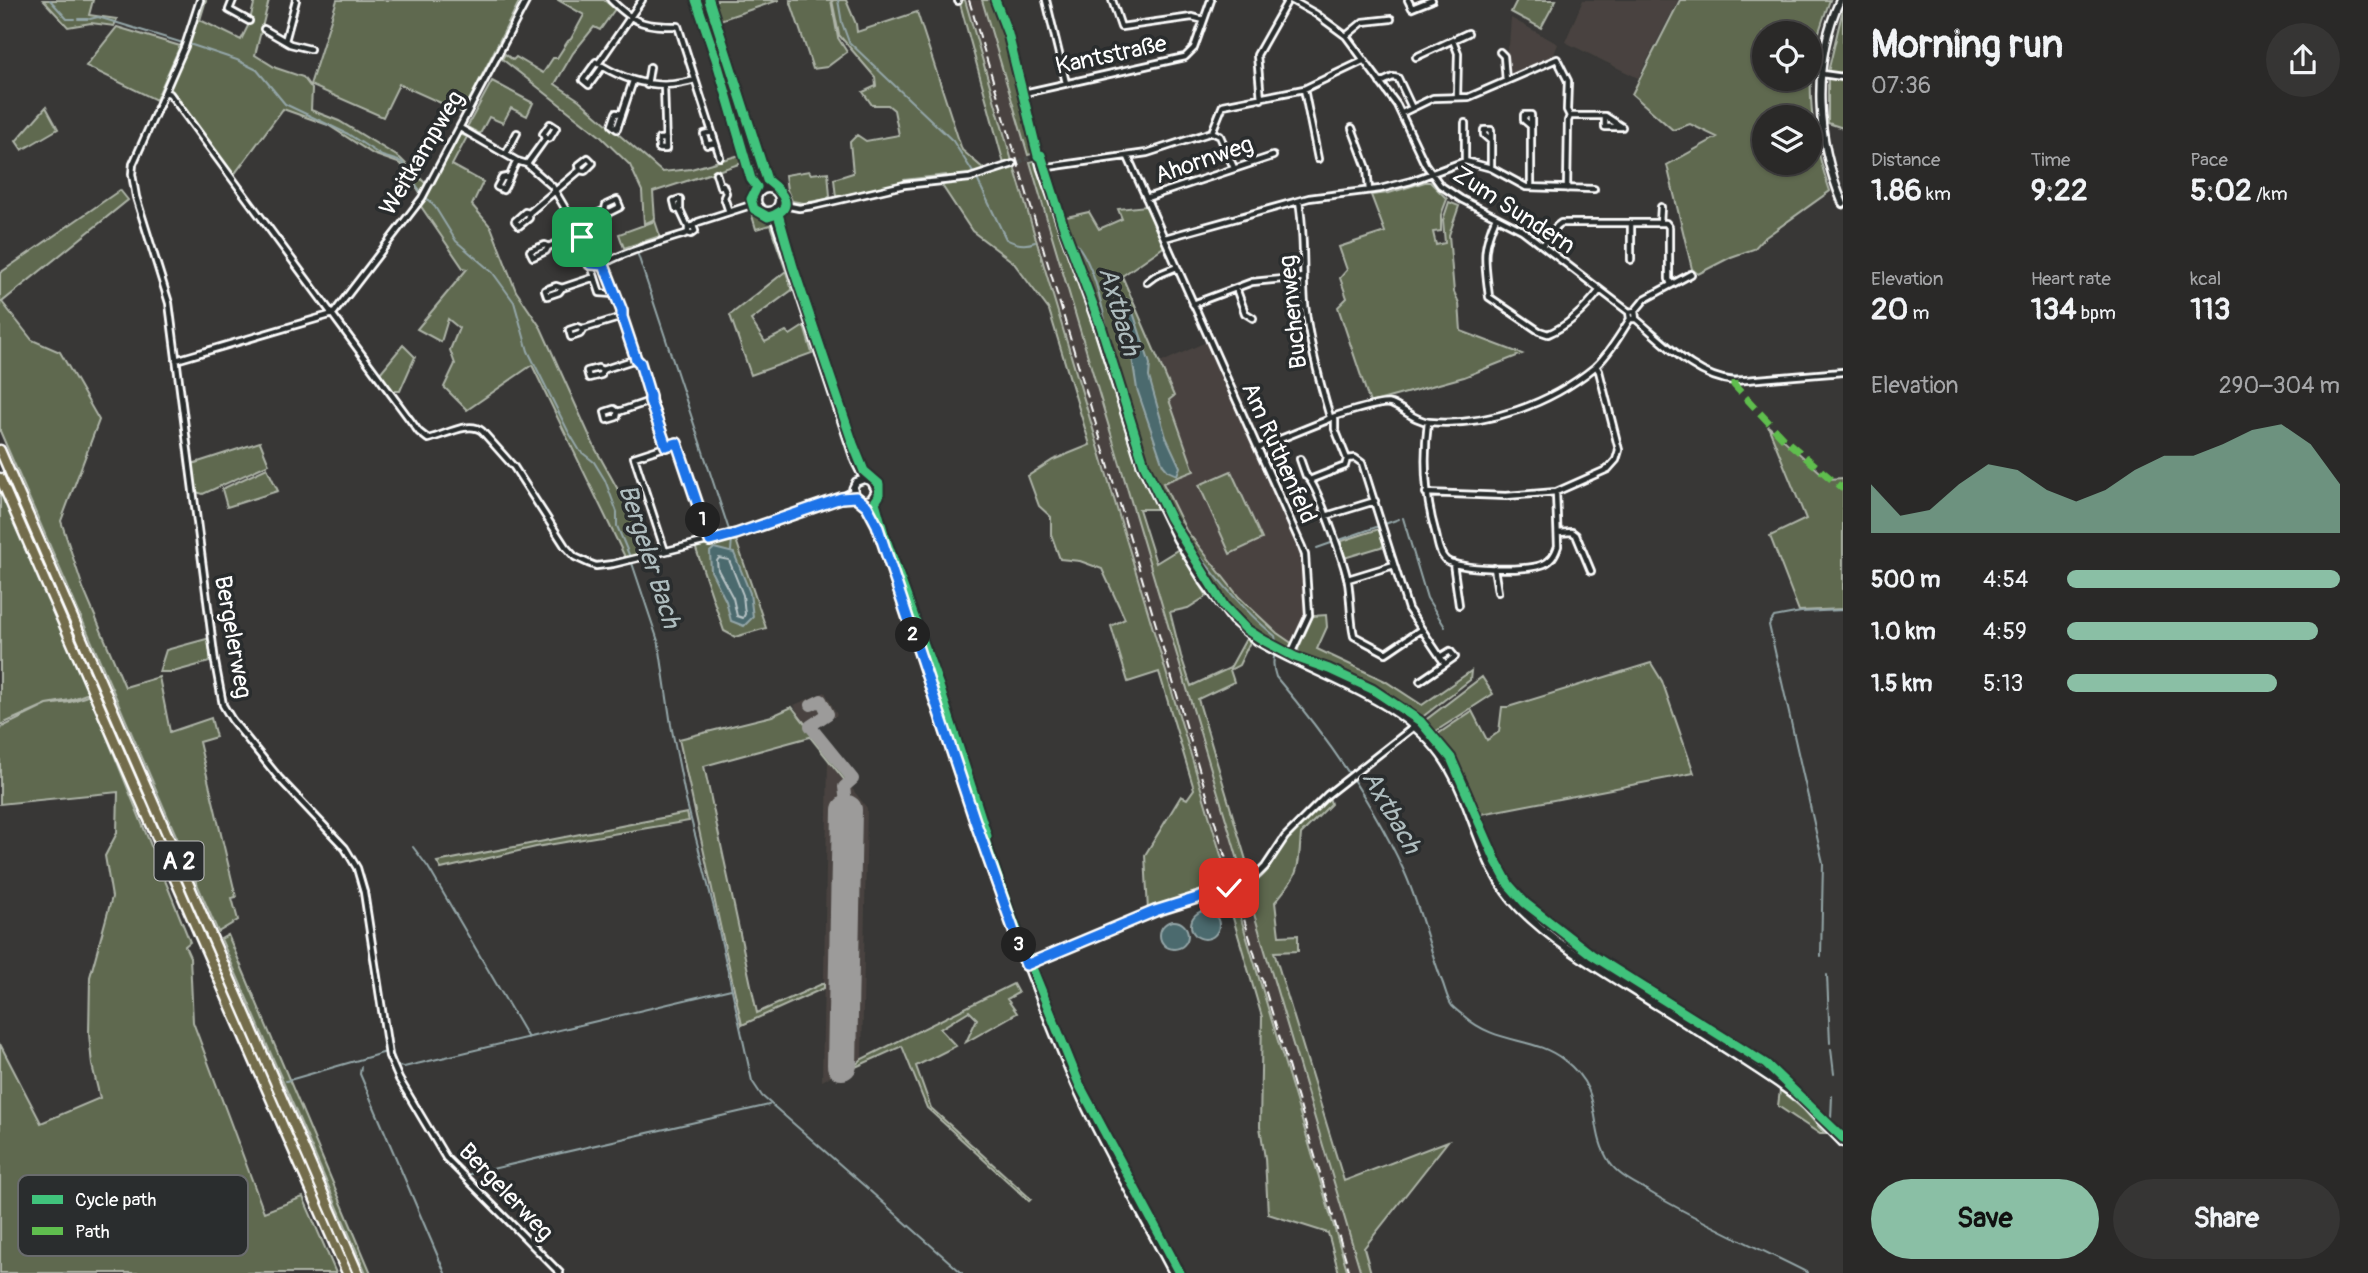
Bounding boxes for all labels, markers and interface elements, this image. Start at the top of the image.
map controls [1752,21,1822,175]
button: locate [1752,21,1822,91]
text: Morning run [1871,21,2063,69]
button: share [2266,23,2340,97]
street label: Kantstraße [1053,29,1169,81]
text: 07:36 [1871,71,1931,100]
street label: Weitkampweg [373,85,471,221]
button: layers [1752,105,1822,175]
street label: Ahornweg [1151,130,1257,190]
text: Distance [1871,148,1940,172]
text: Time [2031,148,2070,172]
text: Pace [2190,148,2228,172]
street label: Zum Sundern [1447,160,1581,260]
text: 1.86 [1871,172,1922,209]
text: 9:22 [2031,172,2088,209]
text: 5:02 [2190,172,2252,209]
text: km [1922,182,1951,206]
text: /km [2252,182,2288,206]
pin [552,207,612,267]
icon: arrive [563,218,601,256]
street label: Buchenweg [1273,254,1313,370]
water label: Axtbach [1091,263,1147,361]
text: Elevation [1871,267,1943,291]
text: Heart rate [2031,267,2111,291]
text: kcal [2190,267,2221,291]
text: 20 [1871,291,1908,328]
text: 134 [2031,291,2077,328]
text: 113 [2190,291,2231,328]
text: m [1908,301,1929,325]
text: bpm [2077,301,2116,325]
text: Elevation [1871,371,1959,400]
text: 290–304 m [2219,371,2340,400]
street label: Am Ruthenfeld [1235,378,1323,528]
water label: Bergeler Bach [611,480,688,633]
pin: 1 [686,503,720,538]
text: 1 [699,507,706,531]
text: 500 m [1871,565,1940,594]
text: 4:54 [1983,565,2028,594]
street label: Bergelerweg [208,573,258,701]
text: 1.0 km [1871,617,1936,646]
text: 4:59 [1983,617,2027,646]
pin: 2 [895,618,930,652]
text: 2 [907,622,918,646]
text: 1.5 km [1871,669,1933,698]
text: 5:13 [1983,669,2023,698]
water label: Axtbach [1354,765,1428,861]
road number: A 2 [154,842,204,880]
pin [1199,858,1259,918]
icon: check [1210,869,1248,907]
pin: 3 [1002,928,1036,962]
text: 3 [1013,932,1024,956]
street label: Bergelerweg [452,1137,560,1247]
legend [18,1175,248,1256]
button: Save [1871,1179,2099,1259]
button: Share [2113,1179,2340,1259]
text: Cycle path [75,1188,156,1212]
text: Path [75,1220,110,1244]

